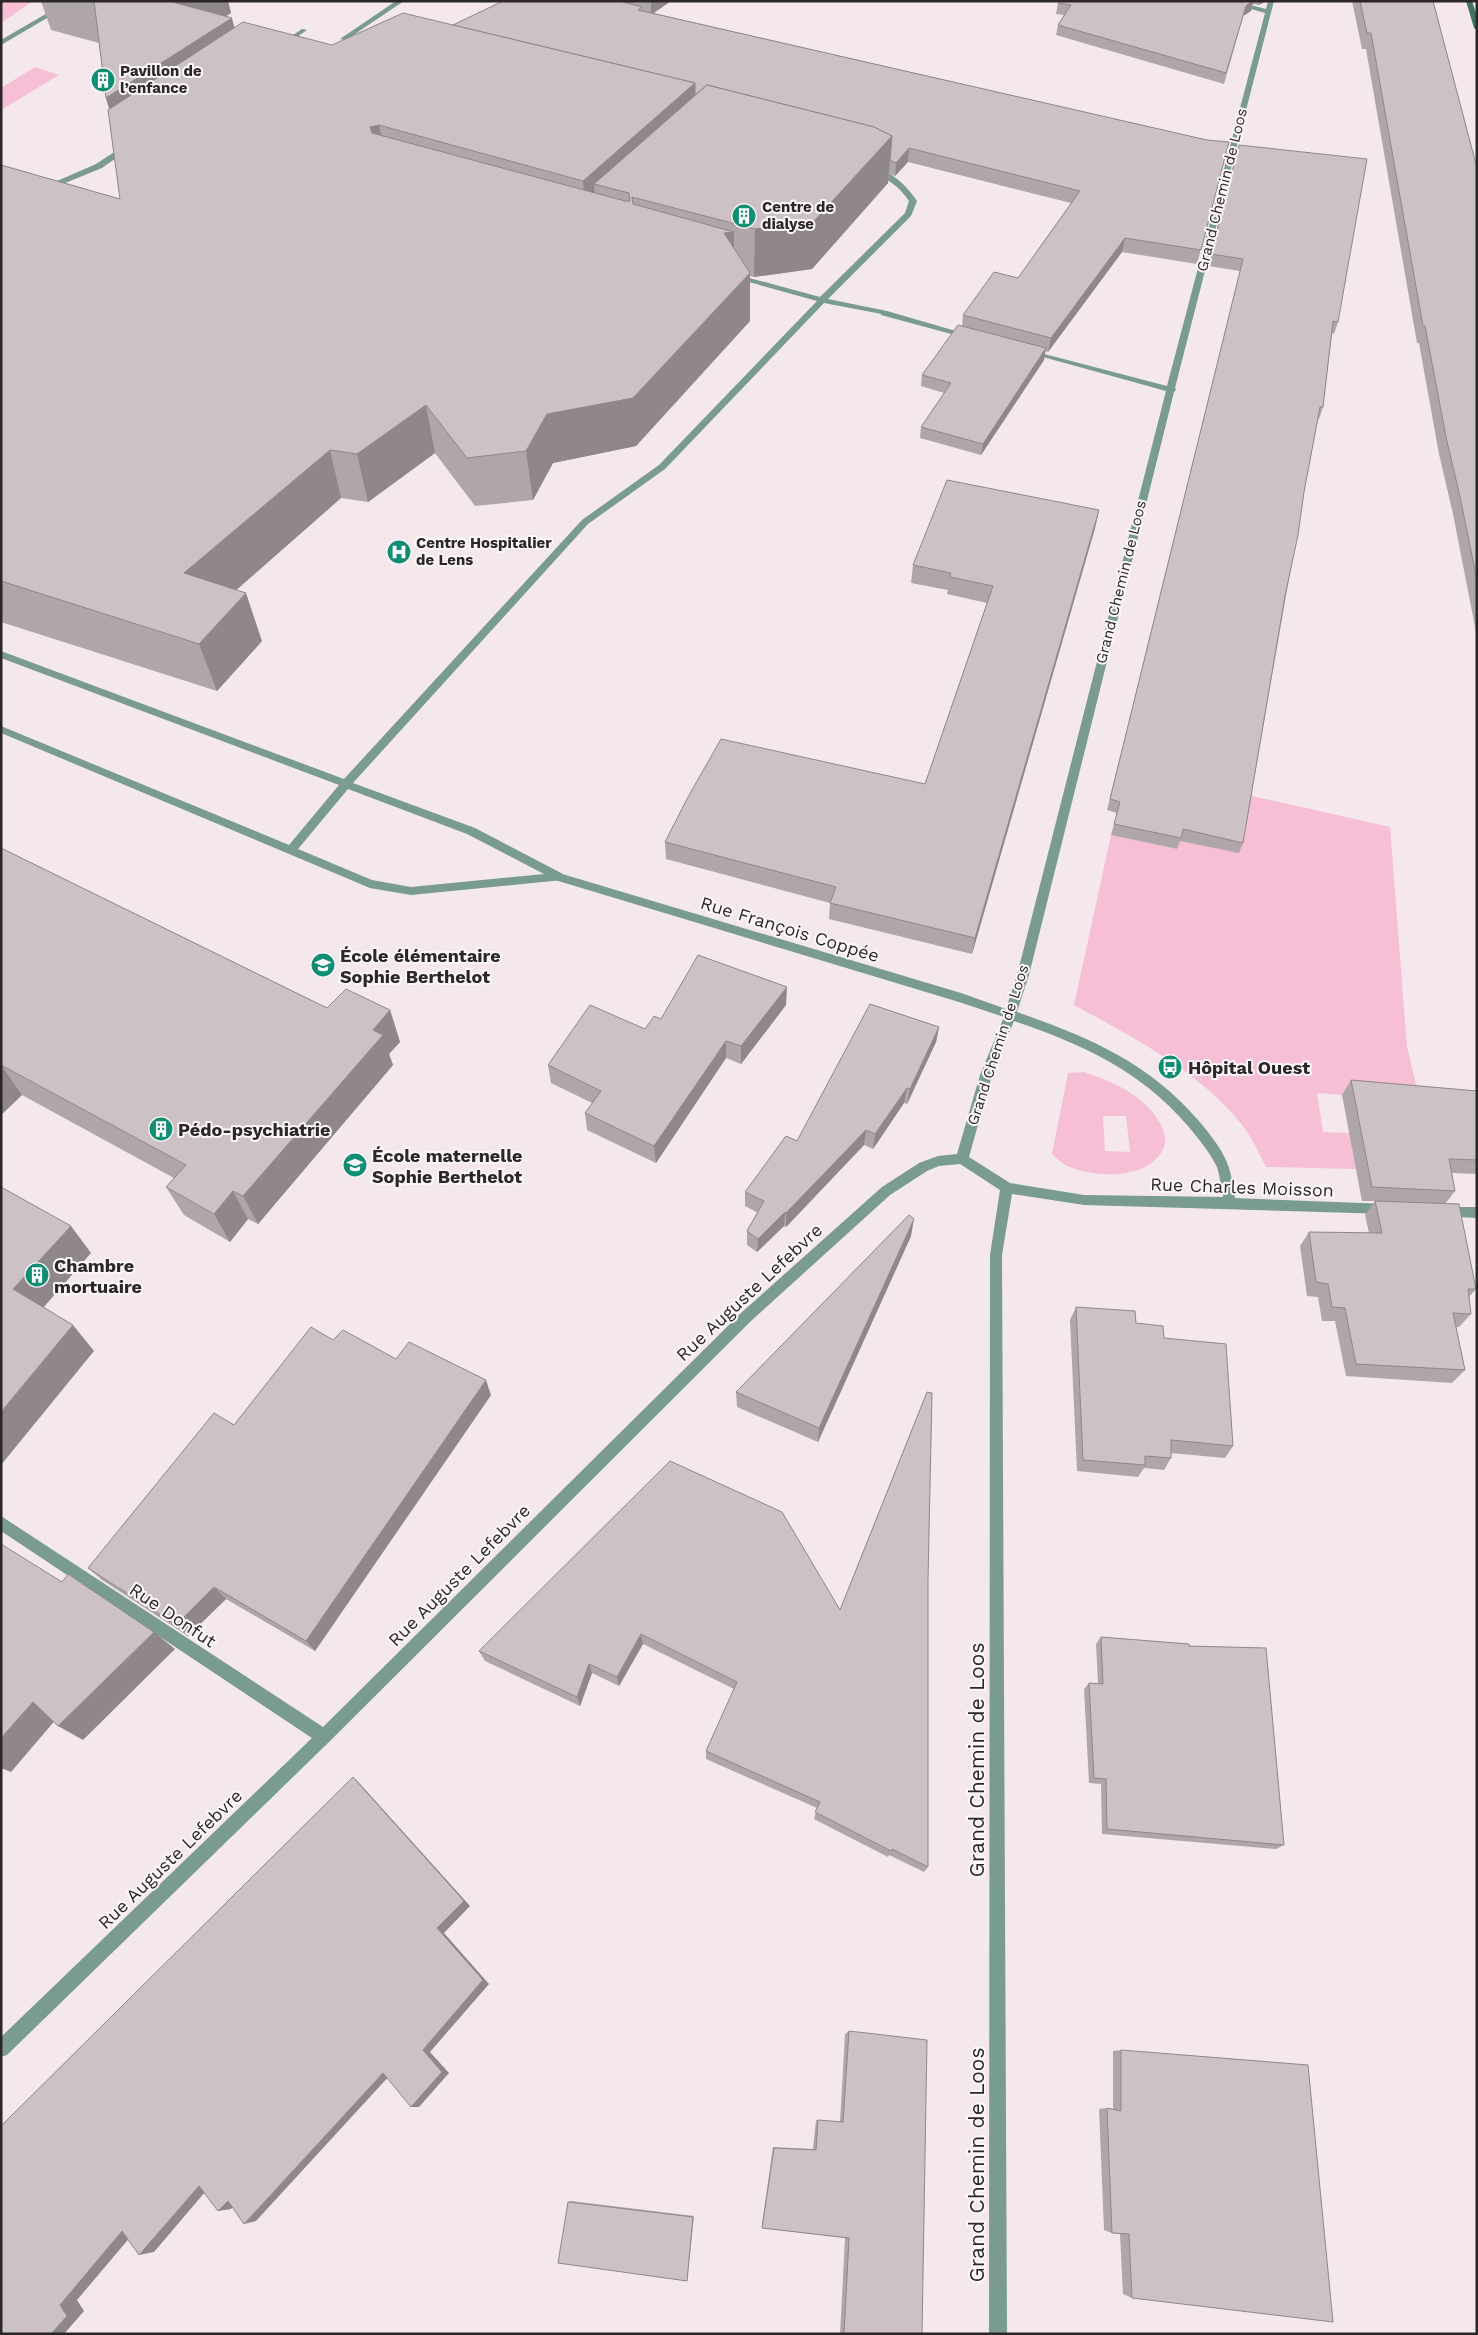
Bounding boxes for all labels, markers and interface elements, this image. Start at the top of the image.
place label: Pavillon de l’enfance [120,62,202,97]
building icon: Pavillon de l’enfance [90,67,116,93]
street label: Grand Chemin de Loos [1193,106,1251,274]
place label: Centre de dialyse [762,198,834,233]
building icon: Centre de dialyse [731,203,757,229]
street label: Grand Chemin de Loos [1092,498,1150,666]
place label: Centre Hospitalier de Lens [416,534,552,569]
hospital icon: Centre Hospitalier de Lens [386,539,412,565]
street label: Rue François Coppée [698,892,882,966]
place label: École élémentaire Sophie Berthelot [340,945,501,987]
school or university icon: École élémentaire Sophie Berthelot [310,952,336,978]
street label: Grand Chemin de Loos [964,962,1033,1128]
bus stop icon: Hôpital Ouest [1157,1054,1183,1080]
place label: Hôpital Ouest [1188,1057,1310,1078]
building icon: Pédo-psychiatrie [148,1116,174,1142]
place label: Pédo-psychiatrie [178,1119,330,1140]
place label: École maternelle Sophie Berthelot [372,1145,522,1187]
school or university icon: École maternelle Sophie Berthelot [342,1152,368,1178]
street label: Rue Charles Moisson [1150,1173,1334,1201]
street label: Rue Auguste Lefebvre [672,1219,826,1365]
place label: Chambre mortuaire [54,1255,142,1297]
building icon: Chambre mortuaire [24,1262,50,1288]
street label: Rue Auguste Lefebvre [384,1500,534,1650]
street label: Rue Donfut [126,1578,221,1652]
street label: Grand Chemin de Loos [964,1643,989,1877]
street label: Rue Auguste Lefebvre [94,1785,246,1933]
street label: Grand Chemin de Loos [964,2048,989,2282]

